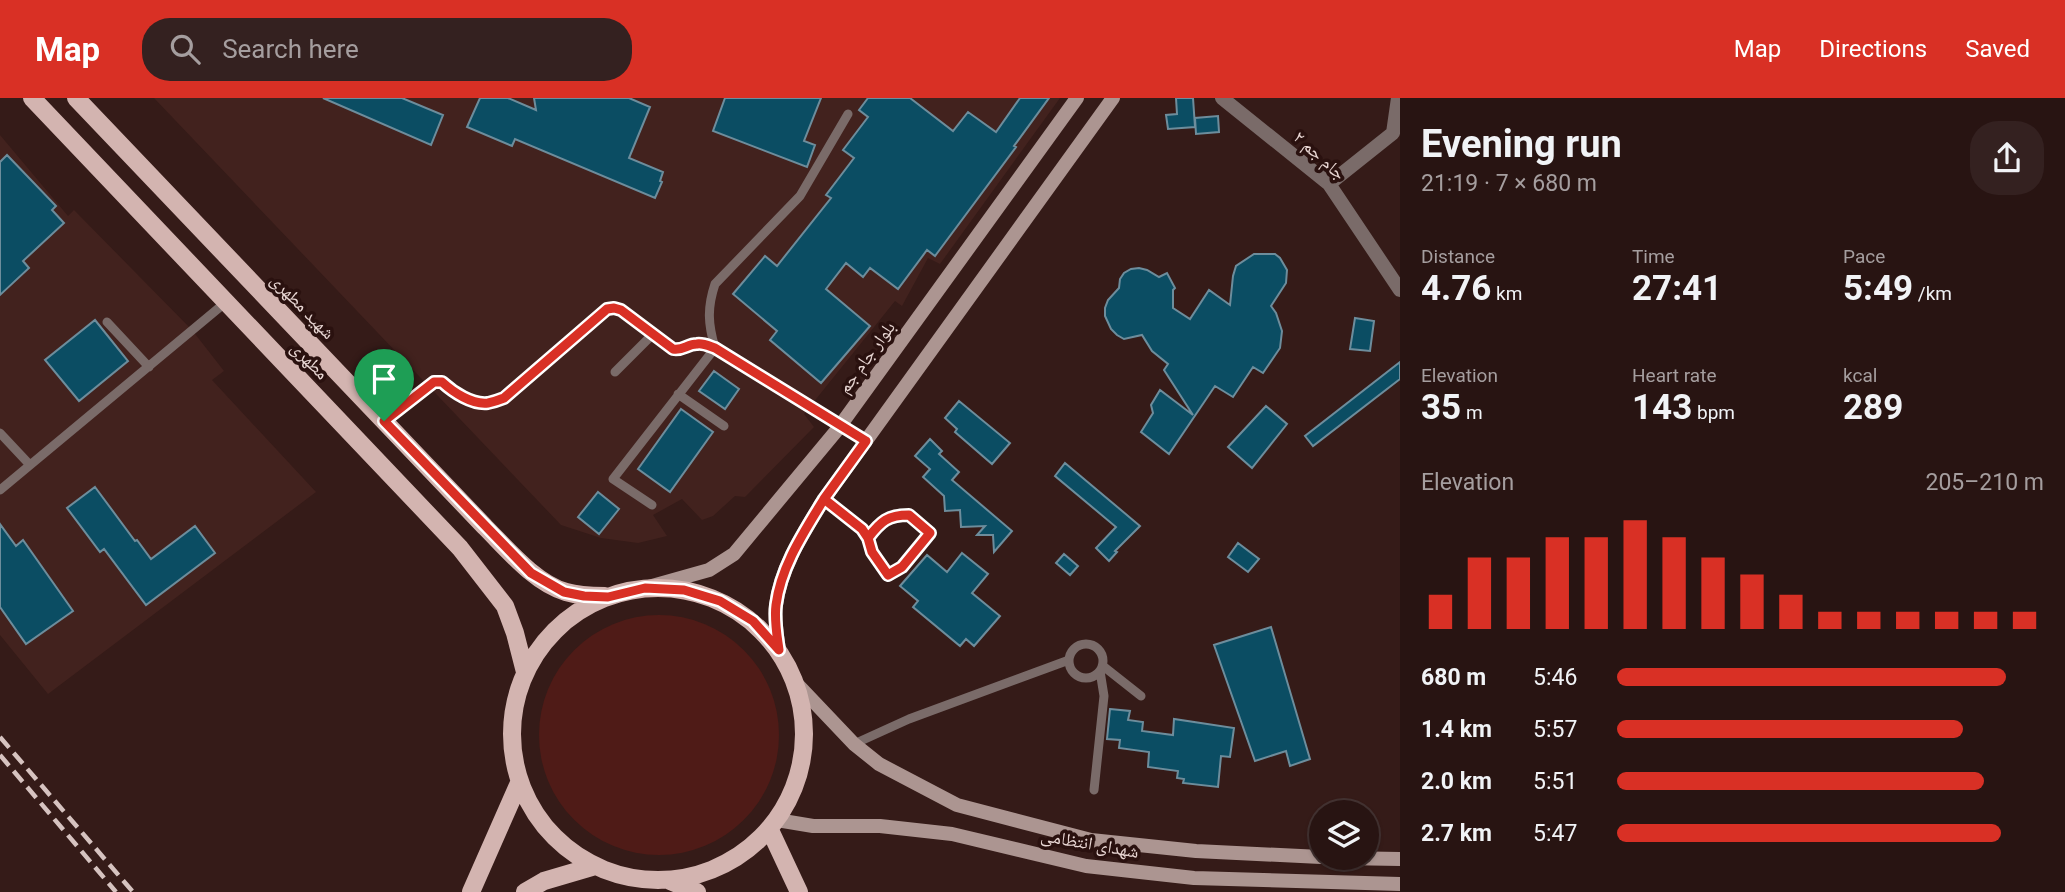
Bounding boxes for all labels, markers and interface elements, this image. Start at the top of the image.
search box [142,18,632,81]
text: Map [35,30,100,69]
icon: search [166,30,204,68]
text: Search here [222,34,359,64]
text: Map [1734,35,1781,63]
text: Directions [1819,35,1927,63]
text: Saved [1965,35,2030,63]
button: share [1970,121,2044,195]
text: Evening run [1421,122,1622,166]
street label: جام جم ۲ [1288,126,1350,185]
text: 21:19 · 7 × 680 m [1421,170,1597,197]
text: Distance [1421,245,1495,268]
text: Time [1632,245,1675,268]
text: Pace [1843,245,1885,268]
text: 4.76 [1421,268,1491,309]
text: 27:41 [1632,268,1722,309]
text: 5:49 [1843,268,1913,309]
street label: شهید مطهری [266,269,339,344]
text: km [1491,282,1522,305]
text: /km [1913,282,1952,305]
street label: بلوار جام جم [833,317,901,398]
street label: مطهری [286,337,333,384]
pin [354,349,414,421]
icon: arrive [365,360,403,398]
text: Elevation [1421,364,1498,387]
text: Heart rate [1632,364,1717,387]
text: kcal [1843,364,1877,387]
text: 35 [1421,387,1461,428]
text: 143 [1632,387,1692,428]
text: 289 [1843,387,1903,428]
text: m [1461,401,1483,424]
text: bpm [1692,401,1735,424]
text: Elevation [1421,469,1514,496]
text: 205–210 m [1925,469,2044,496]
text: 680 m [1421,664,1486,691]
text: 5:46 [1533,664,1577,691]
text: 1.4 km [1421,716,1492,743]
text: 5:57 [1533,716,1577,743]
text: 2.0 km [1421,768,1492,795]
text: 5:51 [1533,768,1577,795]
map controls [1309,800,1379,870]
button: layers [1309,800,1379,870]
text: 2.7 km [1421,820,1492,847]
text: 5:47 [1533,820,1577,847]
street label: شهدای انتظامی [1039,824,1141,863]

